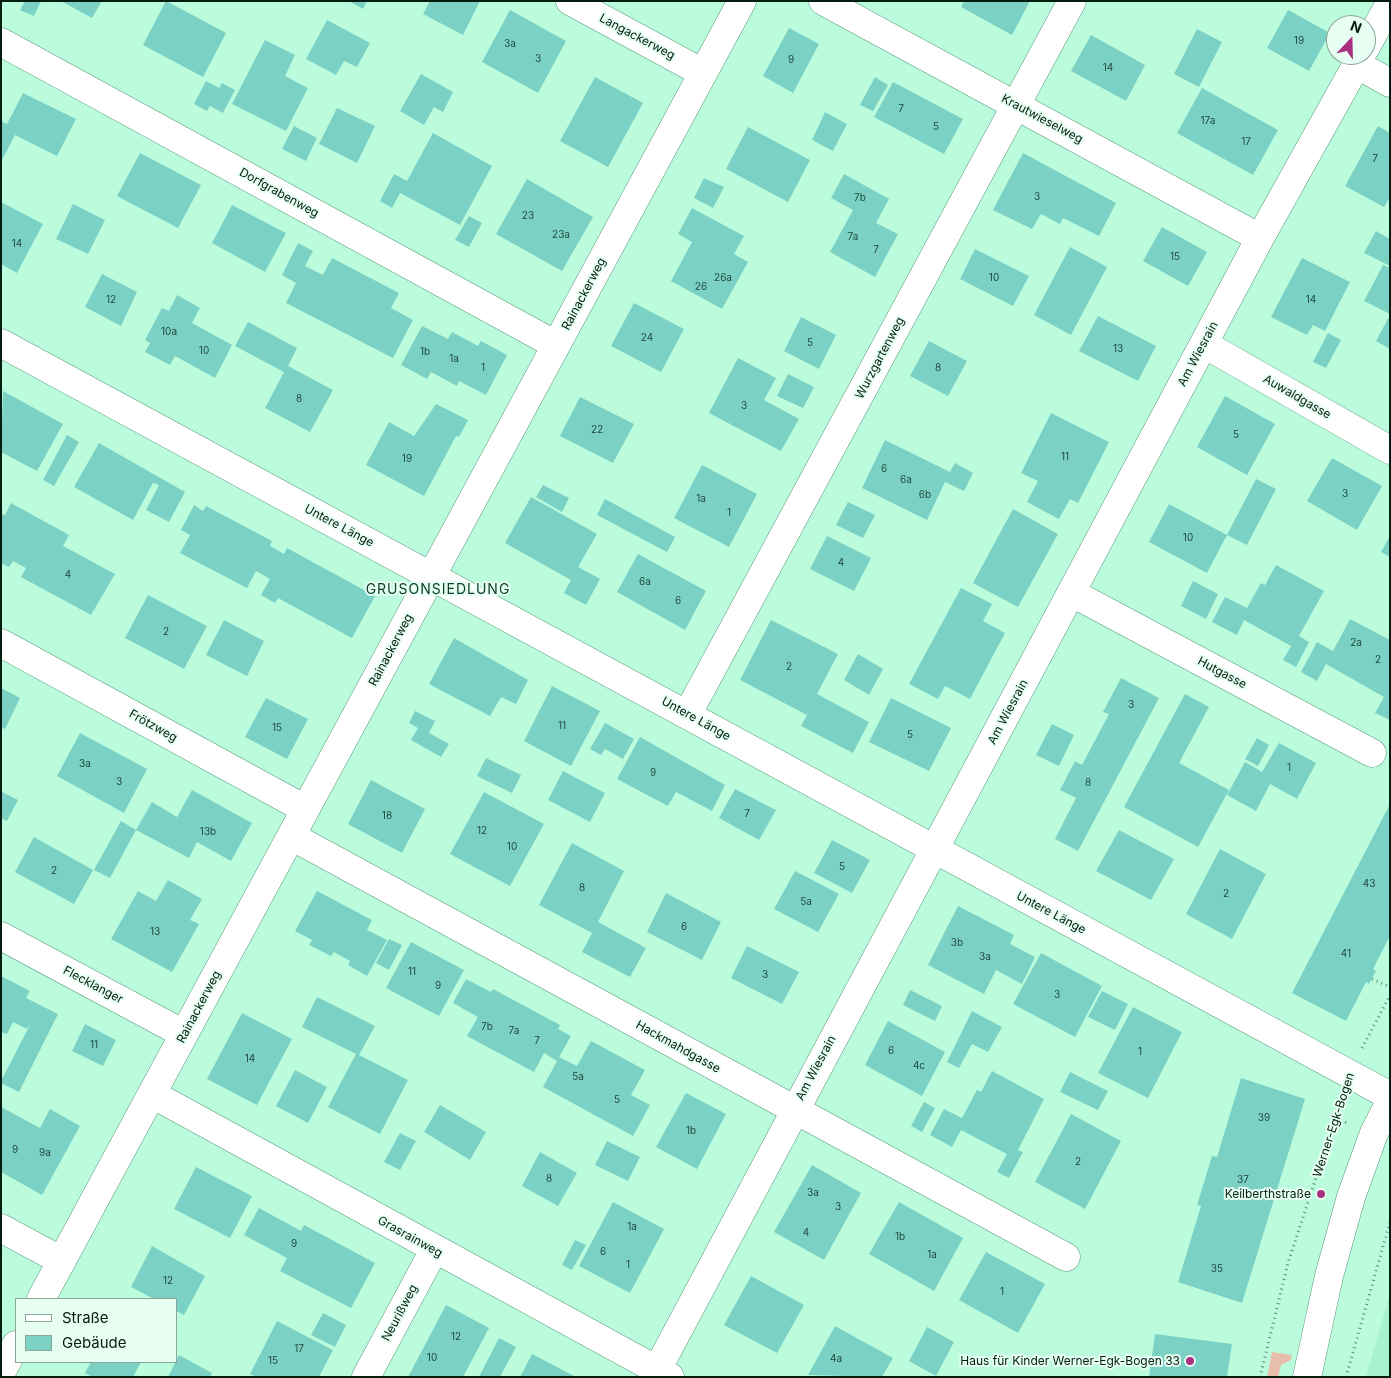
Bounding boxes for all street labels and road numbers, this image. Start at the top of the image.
street label: Langackerweg [597,11,677,63]
street label: Krautwieselweg [999,91,1085,147]
street label: Dorfgrabenweg [237,165,321,221]
street label: Rainackerweg [559,255,609,333]
street label: Wurzgartenweg [852,315,908,401]
street label: Am Wiesrain [1175,319,1221,389]
street label: Auwaldgasse [1261,372,1333,422]
street label: Untere Länge [302,502,376,550]
street label: Rainackerweg [366,611,416,689]
street label: Hutgasse [1195,654,1249,692]
street label: Am Wiesrain [985,677,1031,747]
street label: Untere Länge [659,694,733,744]
street label: Frötzweg [126,707,180,745]
street label: Untere Länge [1014,889,1088,937]
street label: Flecklanger [60,963,126,1007]
street label: Rainackerweg [174,968,224,1046]
street label: Hackmahdgasse [633,1018,723,1076]
street label: Am Wiesrain [793,1033,839,1103]
street label: Werner-Egk-Bogen [1310,1071,1358,1179]
street label: Grasrainweg [375,1213,445,1261]
street label: Neurißweg [379,1282,421,1344]

